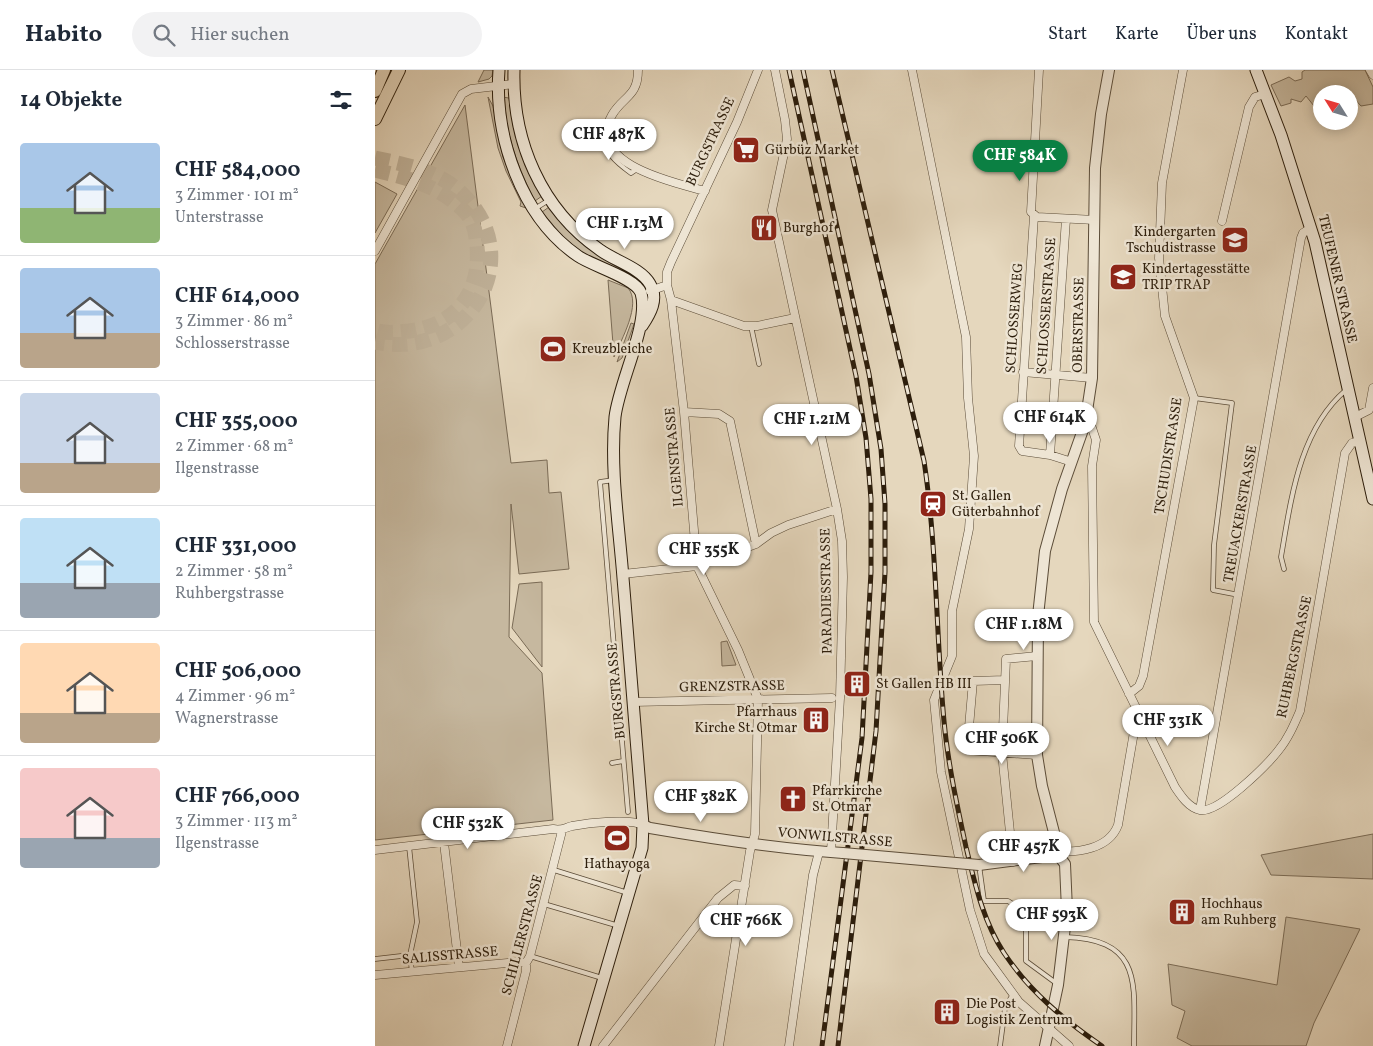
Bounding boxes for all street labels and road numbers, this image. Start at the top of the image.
street label: BURGSTRASSE [682,94,740,190]
street label: TEUFENER STRASSE [1313,213,1361,345]
street label: SCHLOSSERSTRASSE [1033,237,1061,375]
street label: SCHLOSSERWEG [1002,262,1028,374]
street label: OBERSTRASSE [1069,277,1089,373]
street label: TSCHUDISTRASSE [1150,396,1188,516]
street label: ILGENSTRASSE [661,406,689,508]
street label: TREUACKERSTRASSE [1220,444,1262,584]
street label: PARADIESSTRASSE [816,528,838,654]
street label: RUHBERGSTRASSE [1273,594,1317,720]
street label: BURGSTRASSE [603,642,631,740]
street label: GRENZSTRASSE [679,677,785,697]
street label: VONWILSTRASSE [777,824,893,852]
street label: SCHILLERSTRASSE [498,872,548,998]
street label: SALISSTRASSE [401,942,499,970]

